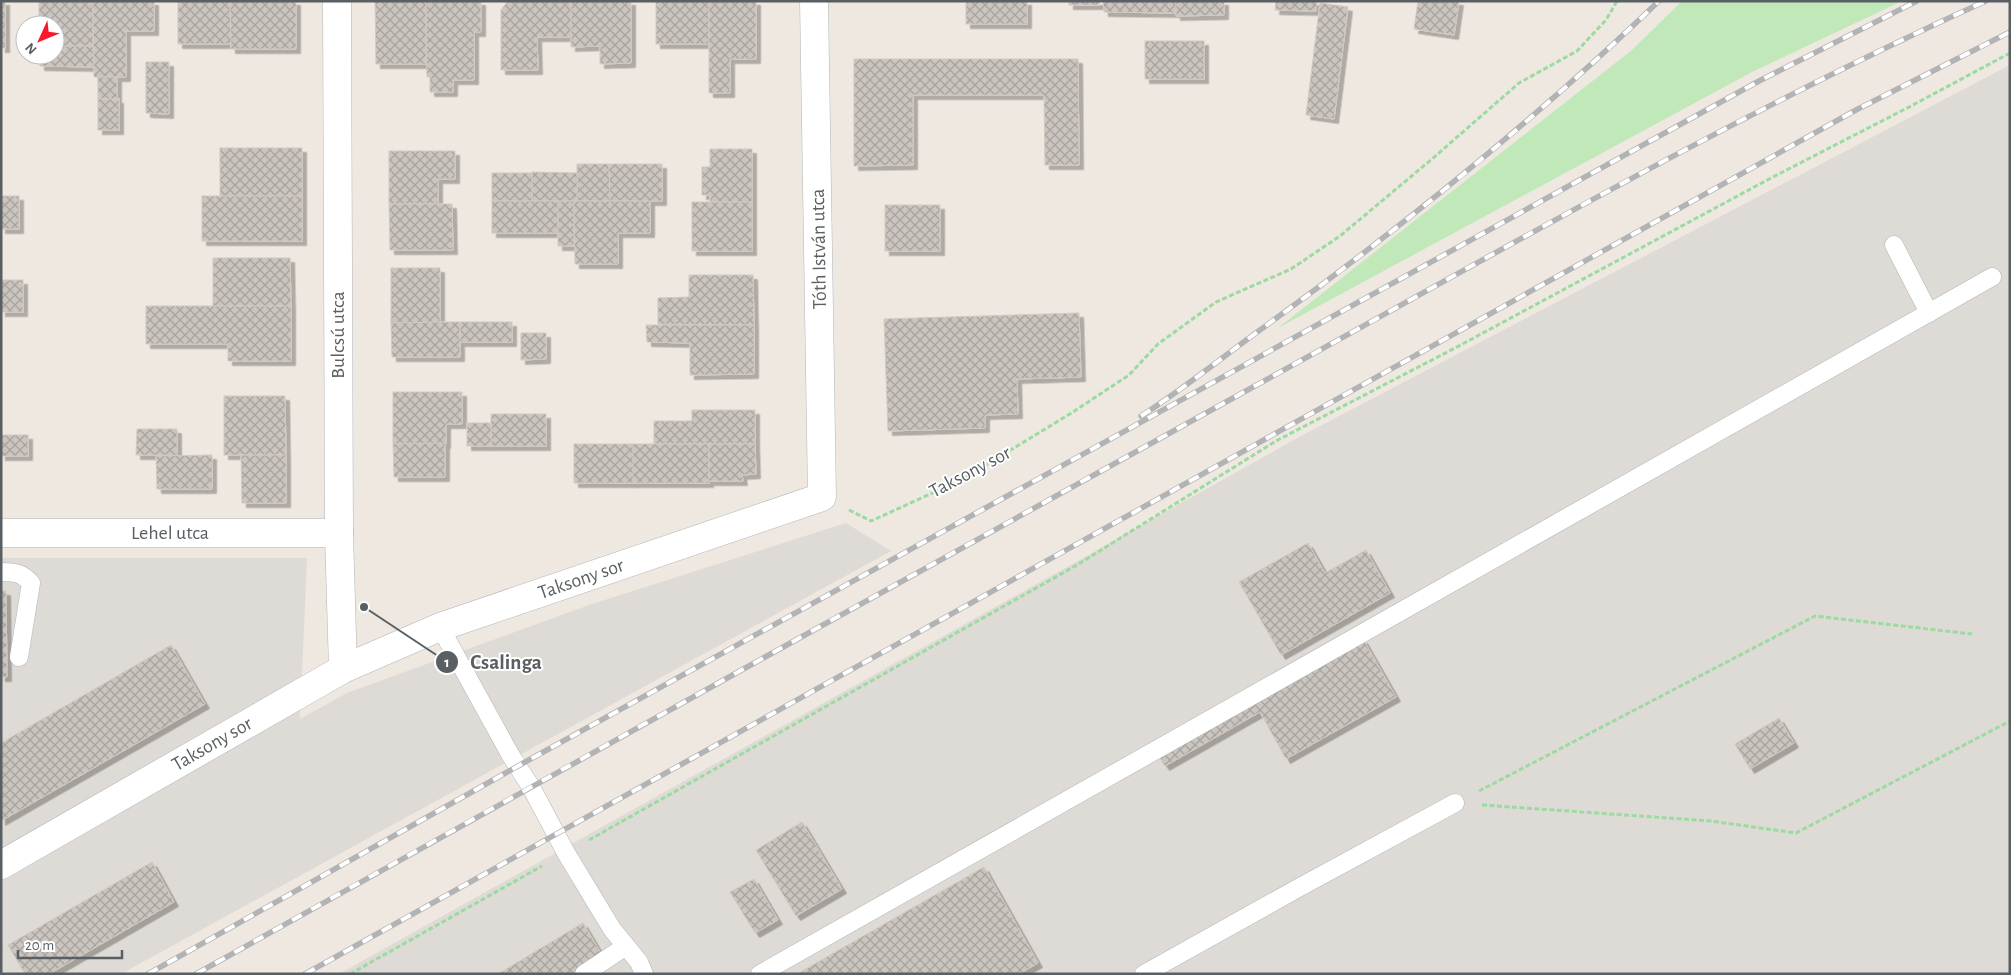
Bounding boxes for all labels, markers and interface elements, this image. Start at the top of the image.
north arrow [15,15,65,65]
text: N [23,40,40,57]
street label: Tóth István utca [808,188,830,310]
street label: Bulcsú utca [328,291,348,379]
street label: Taksony sor [926,442,1015,502]
street label: Lehel utca [131,523,209,543]
street label: Taksony sor [536,555,627,603]
callout: Csalinga [435,644,551,680]
text: Csalinga [470,652,542,673]
text: 1 [444,655,450,670]
street label: Taksony sor [168,713,256,775]
scale bar [18,928,121,960]
text: 20 m [25,938,54,953]

